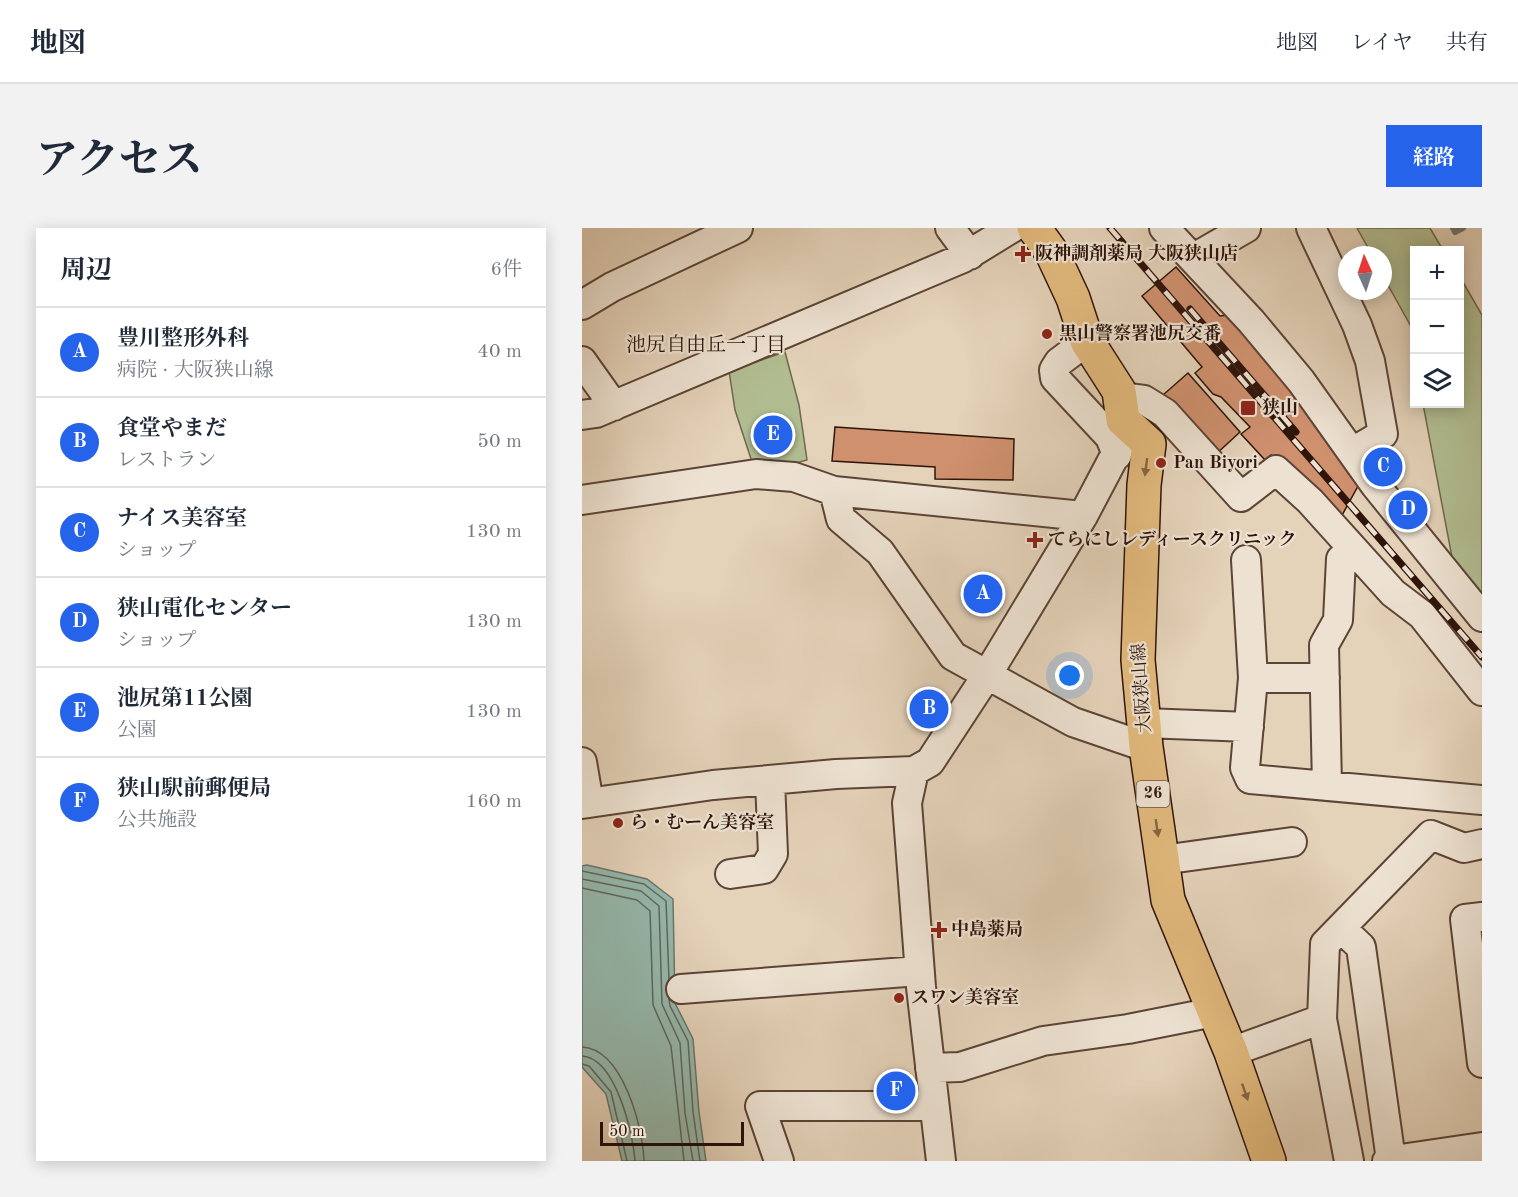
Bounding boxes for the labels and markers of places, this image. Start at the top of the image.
place label: 阪神調剤薬局 大阪狭山店 [1035,243,1238,263]
marker: 阪神調剤薬局 大阪狭山店 [1016,247,1030,261]
place label: 黒山警察署池尻交番 [1059,323,1221,343]
marker: 黒山警察署池尻交番 [1040,327,1054,341]
place label: 狭山 [1262,397,1298,417]
marker: 狭山 [1239,399,1257,417]
pin: E [754,412,792,458]
pin: C [1364,444,1402,490]
place label: Pan Biyori [1173,454,1258,472]
marker: Pan Biyori [1154,456,1168,470]
pin: D [1388,488,1428,532]
place label: てらにしレディースクリニック [1048,530,1297,549]
marker: てらにしレディースクリニック [1026,531,1044,549]
pin: A [964,572,1002,616]
pin: B [910,686,948,732]
place label: ら・むーん美容室 [630,812,774,832]
marker: ら・むーん美容室 [611,816,625,830]
place label: 中島薬局 [951,919,1023,939]
marker: 中島薬局 [932,923,946,937]
place label: スワン美容室 [911,987,1019,1007]
marker: スワン美容室 [892,991,906,1005]
pin: F [876,1068,916,1114]

